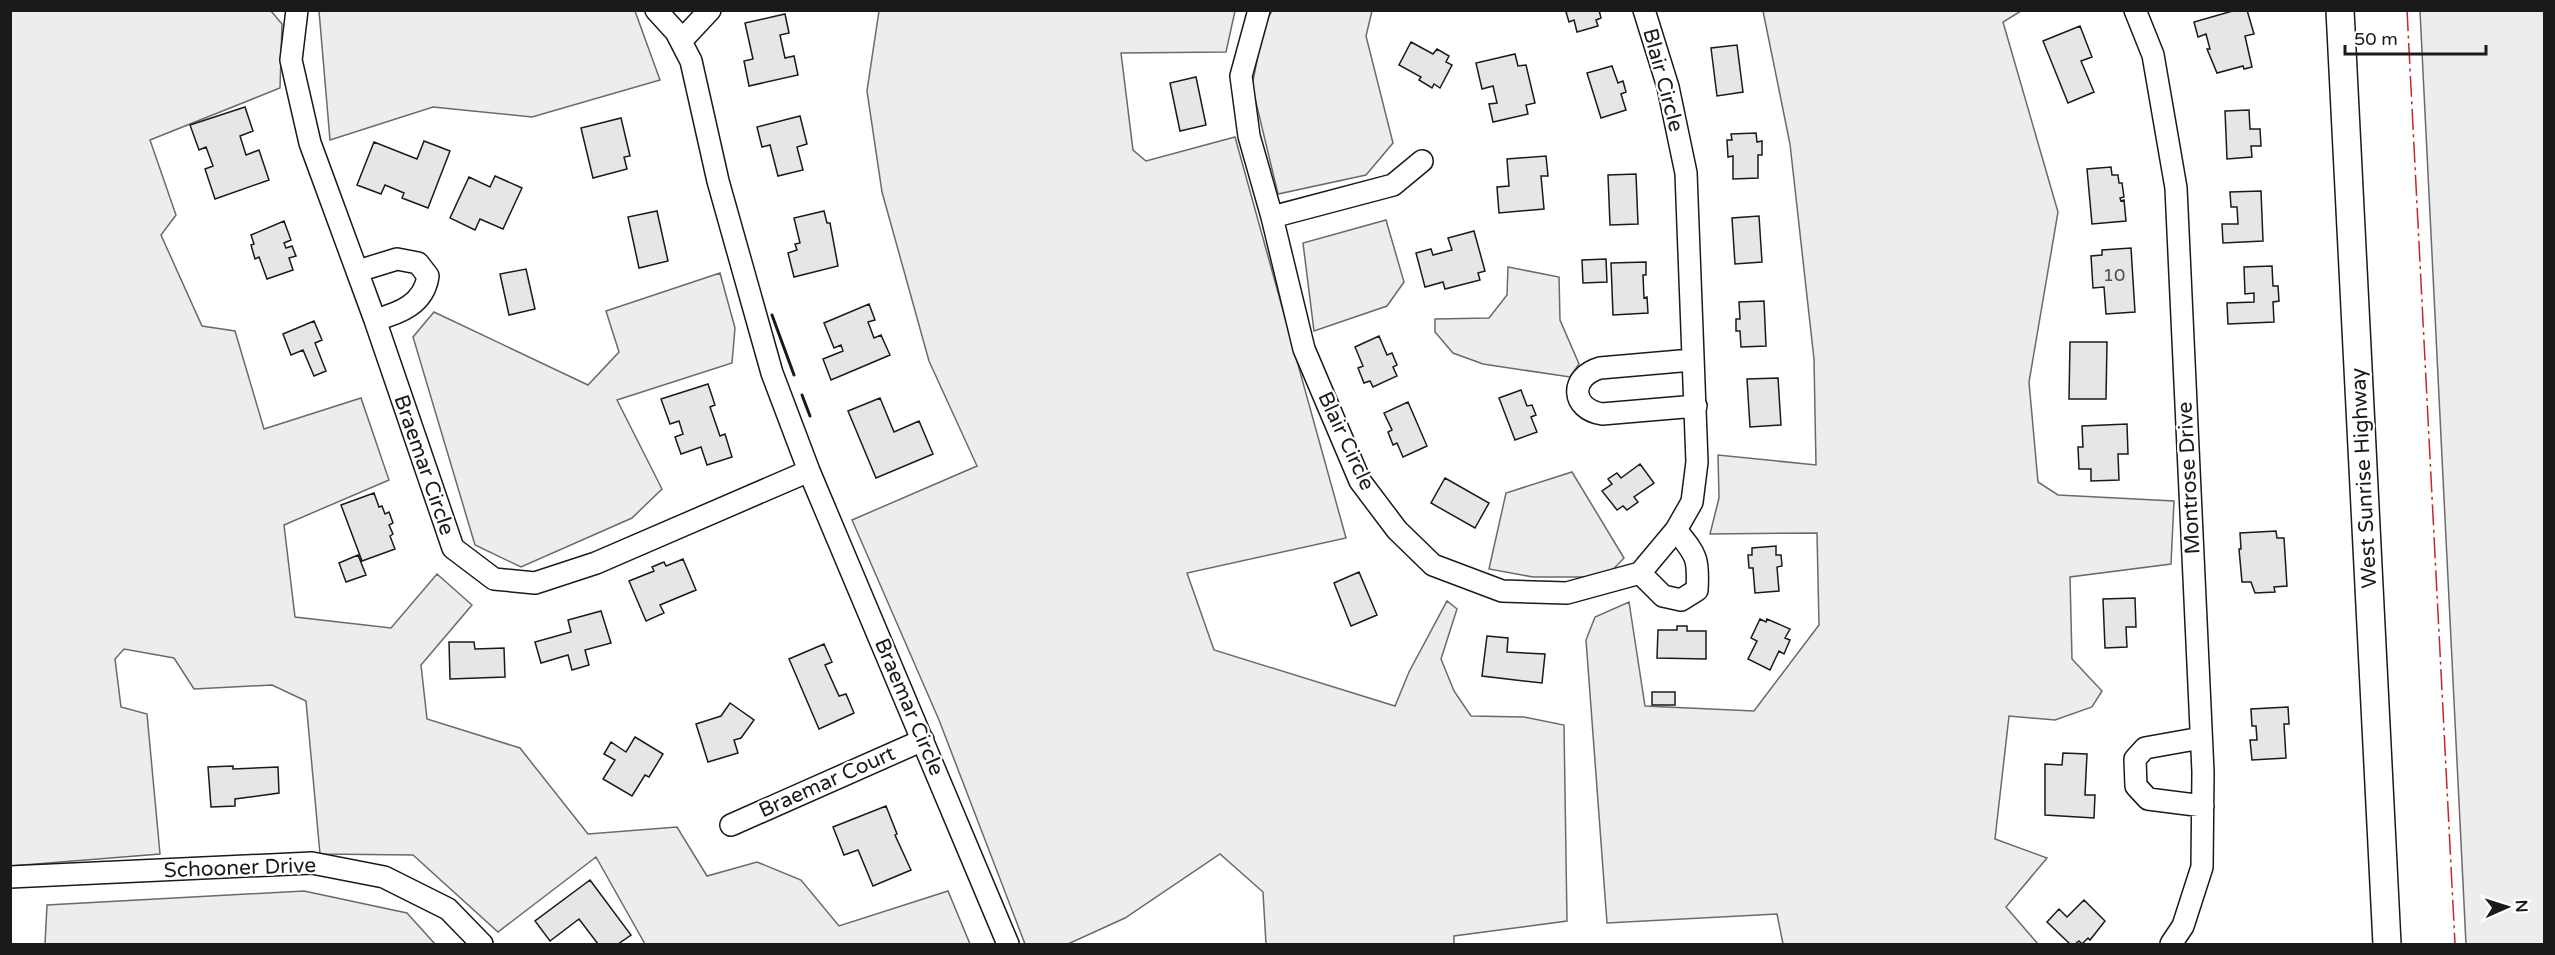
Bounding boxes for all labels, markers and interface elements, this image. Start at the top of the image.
scale bar [2345,18,2486,56]
street label: Blair Circle [1637,26,1689,135]
text: 50 m [2354,28,2398,50]
house number: 10 [2103,264,2125,286]
street label: West Sunrise Highway [2346,367,2382,589]
street label: Blair Circle [1312,388,1380,494]
street label: Braemar Circle [388,392,460,538]
street label: Montrose Drive [2173,401,2205,555]
street label: Braemar Circle [869,635,949,779]
street label: Braemar Court [755,741,899,823]
street label: Schooner Drive [163,853,317,883]
north arrow [2477,877,2537,937]
text: N [2511,899,2531,913]

